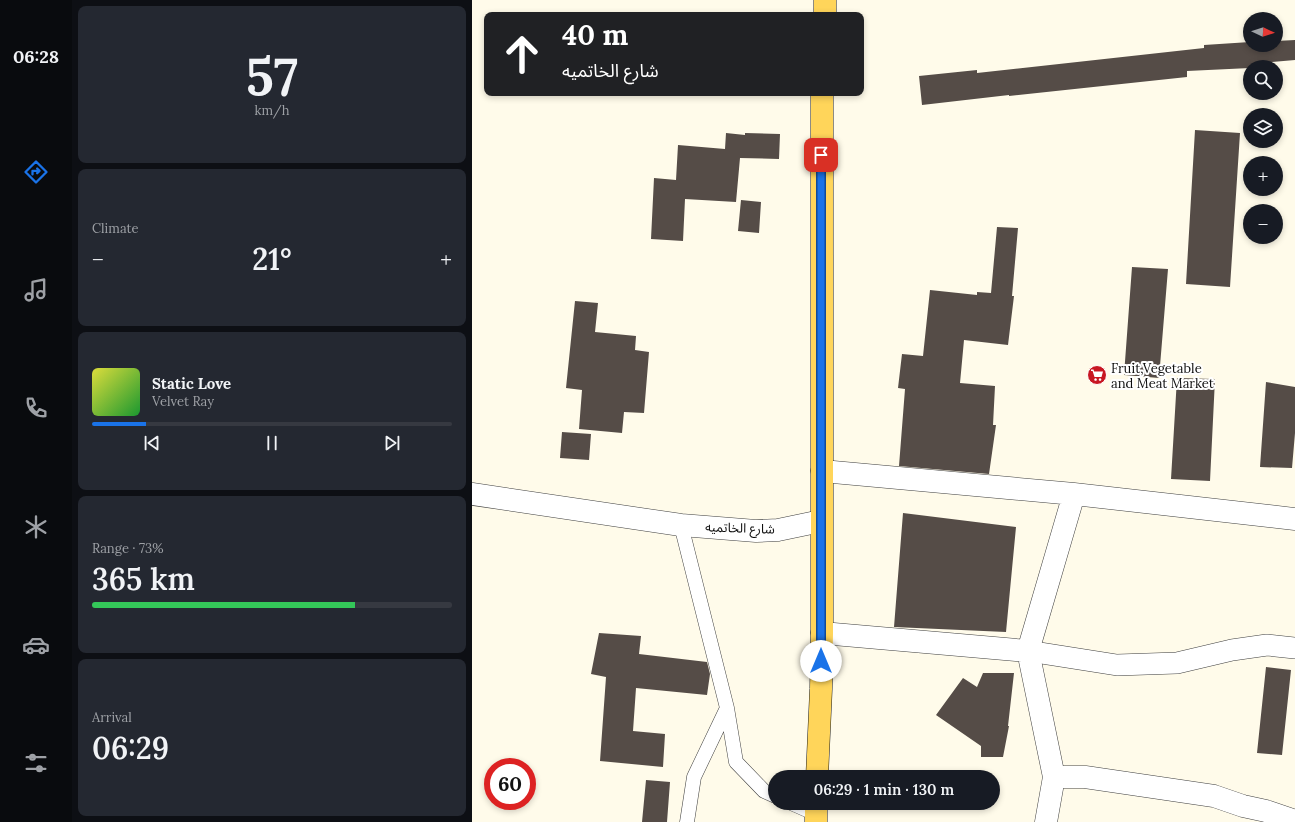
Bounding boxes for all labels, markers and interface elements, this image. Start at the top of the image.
north arrow [1243,12,1283,52]
map controls [1243,12,1283,244]
text: 40 m [562,17,628,53]
icon: ahead [496,28,548,80]
text: 57 [246,43,298,109]
text: 06:28 [13,45,59,68]
text: شارع الخاتميه [562,59,659,82]
button: search [1243,60,1283,100]
text: km/h [254,102,290,119]
button: layers [1243,108,1283,148]
pin [804,138,838,172]
icon: arrive [810,144,832,166]
button: + [1243,156,1283,196]
icon: directions [22,158,50,186]
button: − [1243,204,1283,244]
text: Climate [92,220,139,237]
text: 21° [252,240,292,278]
text: − [92,245,104,273]
text: + [440,245,452,273]
icon: music [22,276,50,304]
place label: Fruit,Vegetable and Meat Market [1111,360,1214,392]
supermarket icon: Fruit,Vegetable and Meat Market [1086,364,1108,386]
text: Static Love [152,374,231,393]
text: Velvet Ray [152,393,214,410]
icon: phone [22,394,50,422]
icon: previous [141,432,163,454]
icon: pause [261,432,283,454]
icon: next [381,432,403,454]
icon: climate [22,513,50,541]
street label: شارع الخاتميه [705,518,775,540]
text: Range · 73% [92,540,164,557]
text: 365 km [92,560,195,598]
icon: car [22,631,50,659]
position arrow [800,640,842,682]
text: Arrival [92,709,132,726]
text: 06:29 [92,729,169,767]
icon: filters [22,749,50,777]
speed limit sign: 60 [484,758,536,810]
text: 06:29 · 1 min · 130 m [814,780,954,799]

